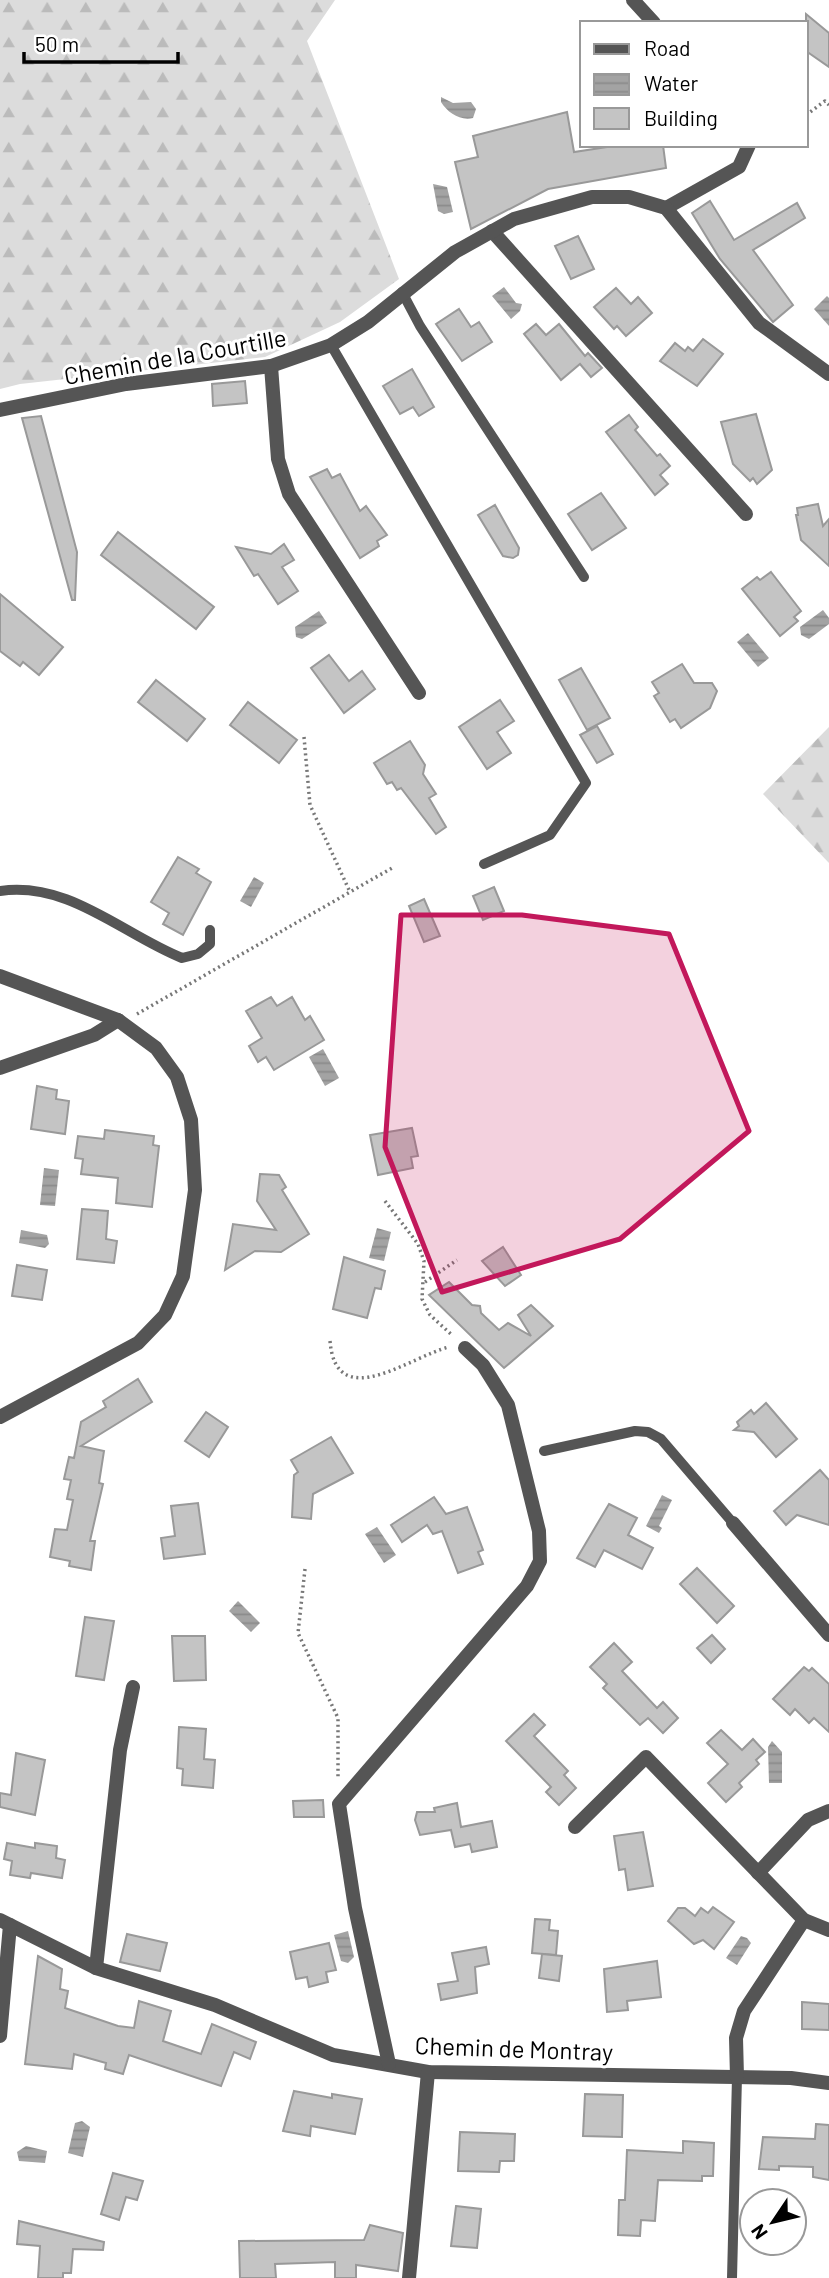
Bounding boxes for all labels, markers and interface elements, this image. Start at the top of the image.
scale bar [24,21,178,65]
legend [580,21,808,147]
text: 50 m [35,31,79,56]
text: Road [644,35,690,60]
text: Water [644,70,699,95]
text: Building [644,105,718,130]
street label: Chemin de la Courtille [62,322,288,390]
street label: Chemin de Montray [414,2030,614,2066]
north arrow [738,2187,808,2257]
text: N [746,2220,772,2244]

